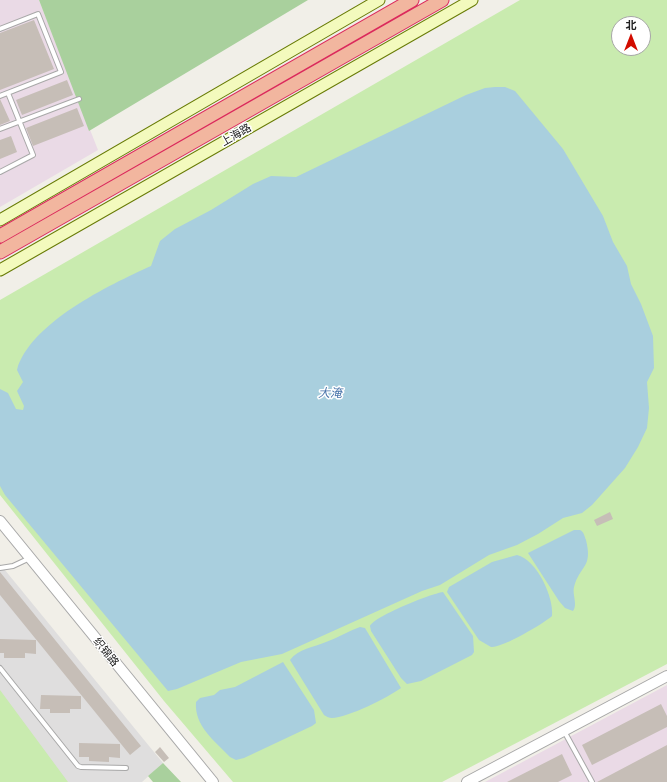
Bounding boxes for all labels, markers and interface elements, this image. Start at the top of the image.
north arrow [611,16,651,56]
text: 北 [626,19,637,31]
street label: 上海路 [218,121,254,149]
water label: 大淹 [318,386,342,400]
street label: 织锦路 [90,635,122,669]

